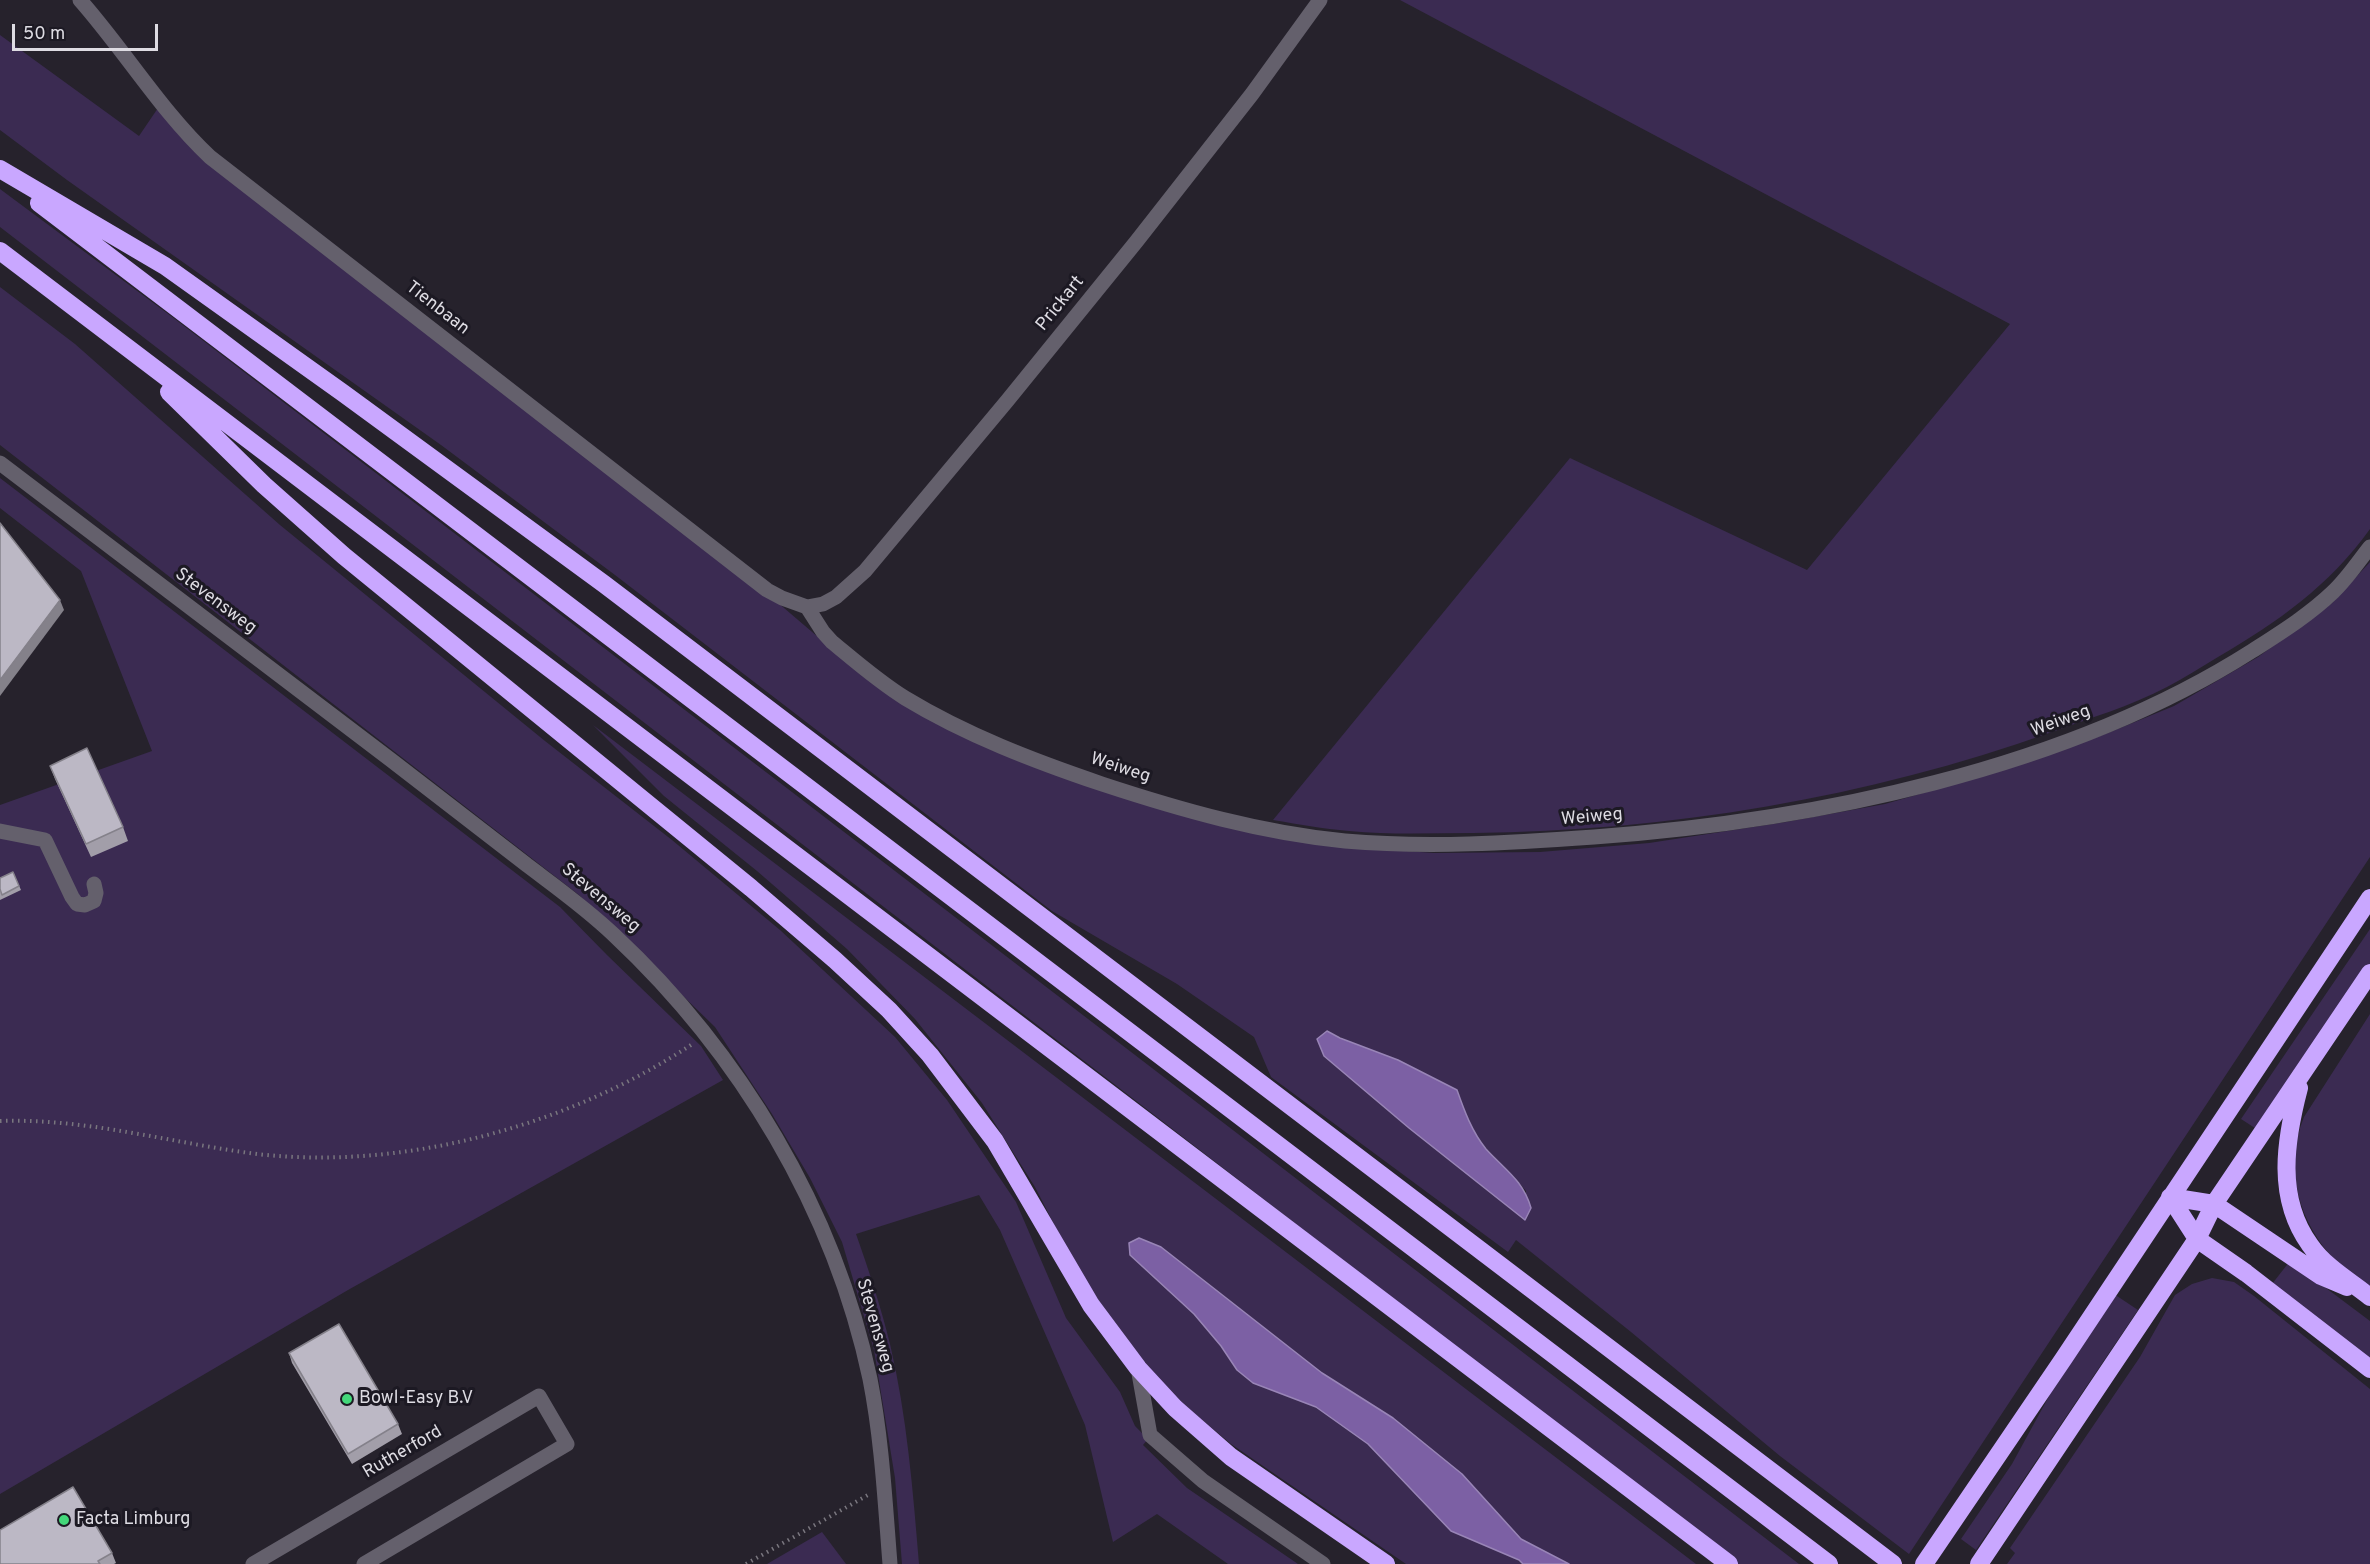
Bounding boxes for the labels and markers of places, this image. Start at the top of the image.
place label: Bowl-Easy B.V [359,1388,473,1410]
marker: Bowl-Easy B.V [340,1392,354,1406]
place label: Facta Limburg [76,1509,190,1531]
marker: Facta Limburg [57,1513,71,1527]

